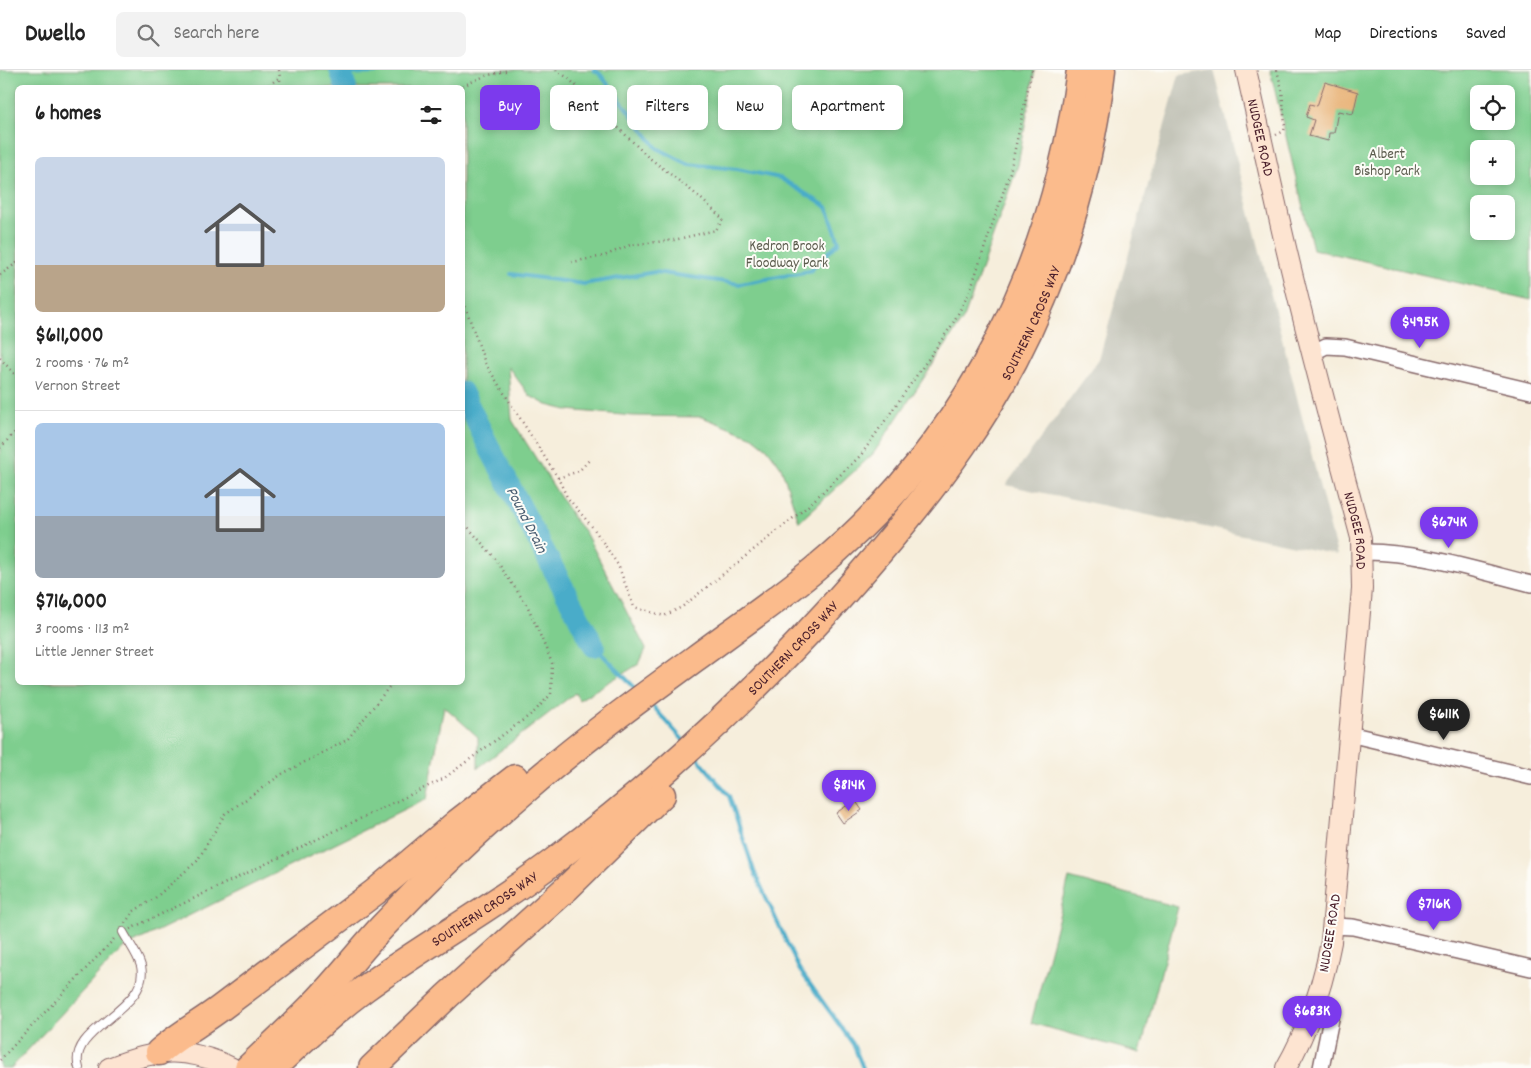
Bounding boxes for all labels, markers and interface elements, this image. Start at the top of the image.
search box [116,12,466,57]
text: Dwello [25,18,86,52]
icon: search [134,21,162,49]
text: Search here [174,21,259,48]
text: Map [1314,22,1341,47]
text: Directions [1369,22,1438,47]
text: Saved [1466,22,1506,47]
chip: Buy [480,85,540,130]
chip: Rent [550,85,617,130]
chip: Filters [627,85,708,130]
chip: New [718,85,782,130]
chip: Apartment [792,85,903,130]
map controls [1470,85,1515,240]
button: locate [1470,85,1515,130]
street label: NUDGEE ROAD [1240,97,1278,179]
text: 6 homes [35,100,102,130]
icon: filters [417,101,445,129]
button: + [1470,140,1515,185]
park label: Albert Bishop Park [1354,144,1420,183]
icon: home [195,190,285,280]
button: − [1470,195,1515,240]
park label: Kedron Brook Floodway Park [746,236,828,275]
street label: SOUTHERN CROSS WAY [996,263,1068,385]
pin: $495K [1385,306,1455,349]
text: $495K [1402,311,1438,334]
text: $611,000 [35,322,103,352]
text: 2 rooms · 76 m² [35,352,129,375]
text: Vernon Street [35,375,120,398]
icon: home [195,455,285,545]
water label: Pound Drain [499,483,553,558]
street label: NUDGEE ROAD [1336,490,1371,570]
pin: $674K [1414,506,1484,549]
text: $674K [1431,511,1467,534]
text: $716,000 [35,588,107,618]
street label: SOUTHERN CROSS WAY [743,597,845,702]
text: 3 rooms · 113 m² [35,618,129,641]
text: Little Jenner Street [35,641,154,664]
pin: $611K [1409,698,1479,741]
text: $611K [1429,703,1459,726]
pin: $814K [814,770,884,812]
text: $814K [833,774,865,797]
street label: SOUTHERN CROSS WAY [428,867,543,954]
pin: $716K [1399,888,1469,931]
street label: NUDGEE ROAD [1314,892,1348,974]
text: $716K [1418,893,1450,916]
pin: $683K [1277,996,1347,1038]
text: $683K [1294,1000,1330,1023]

